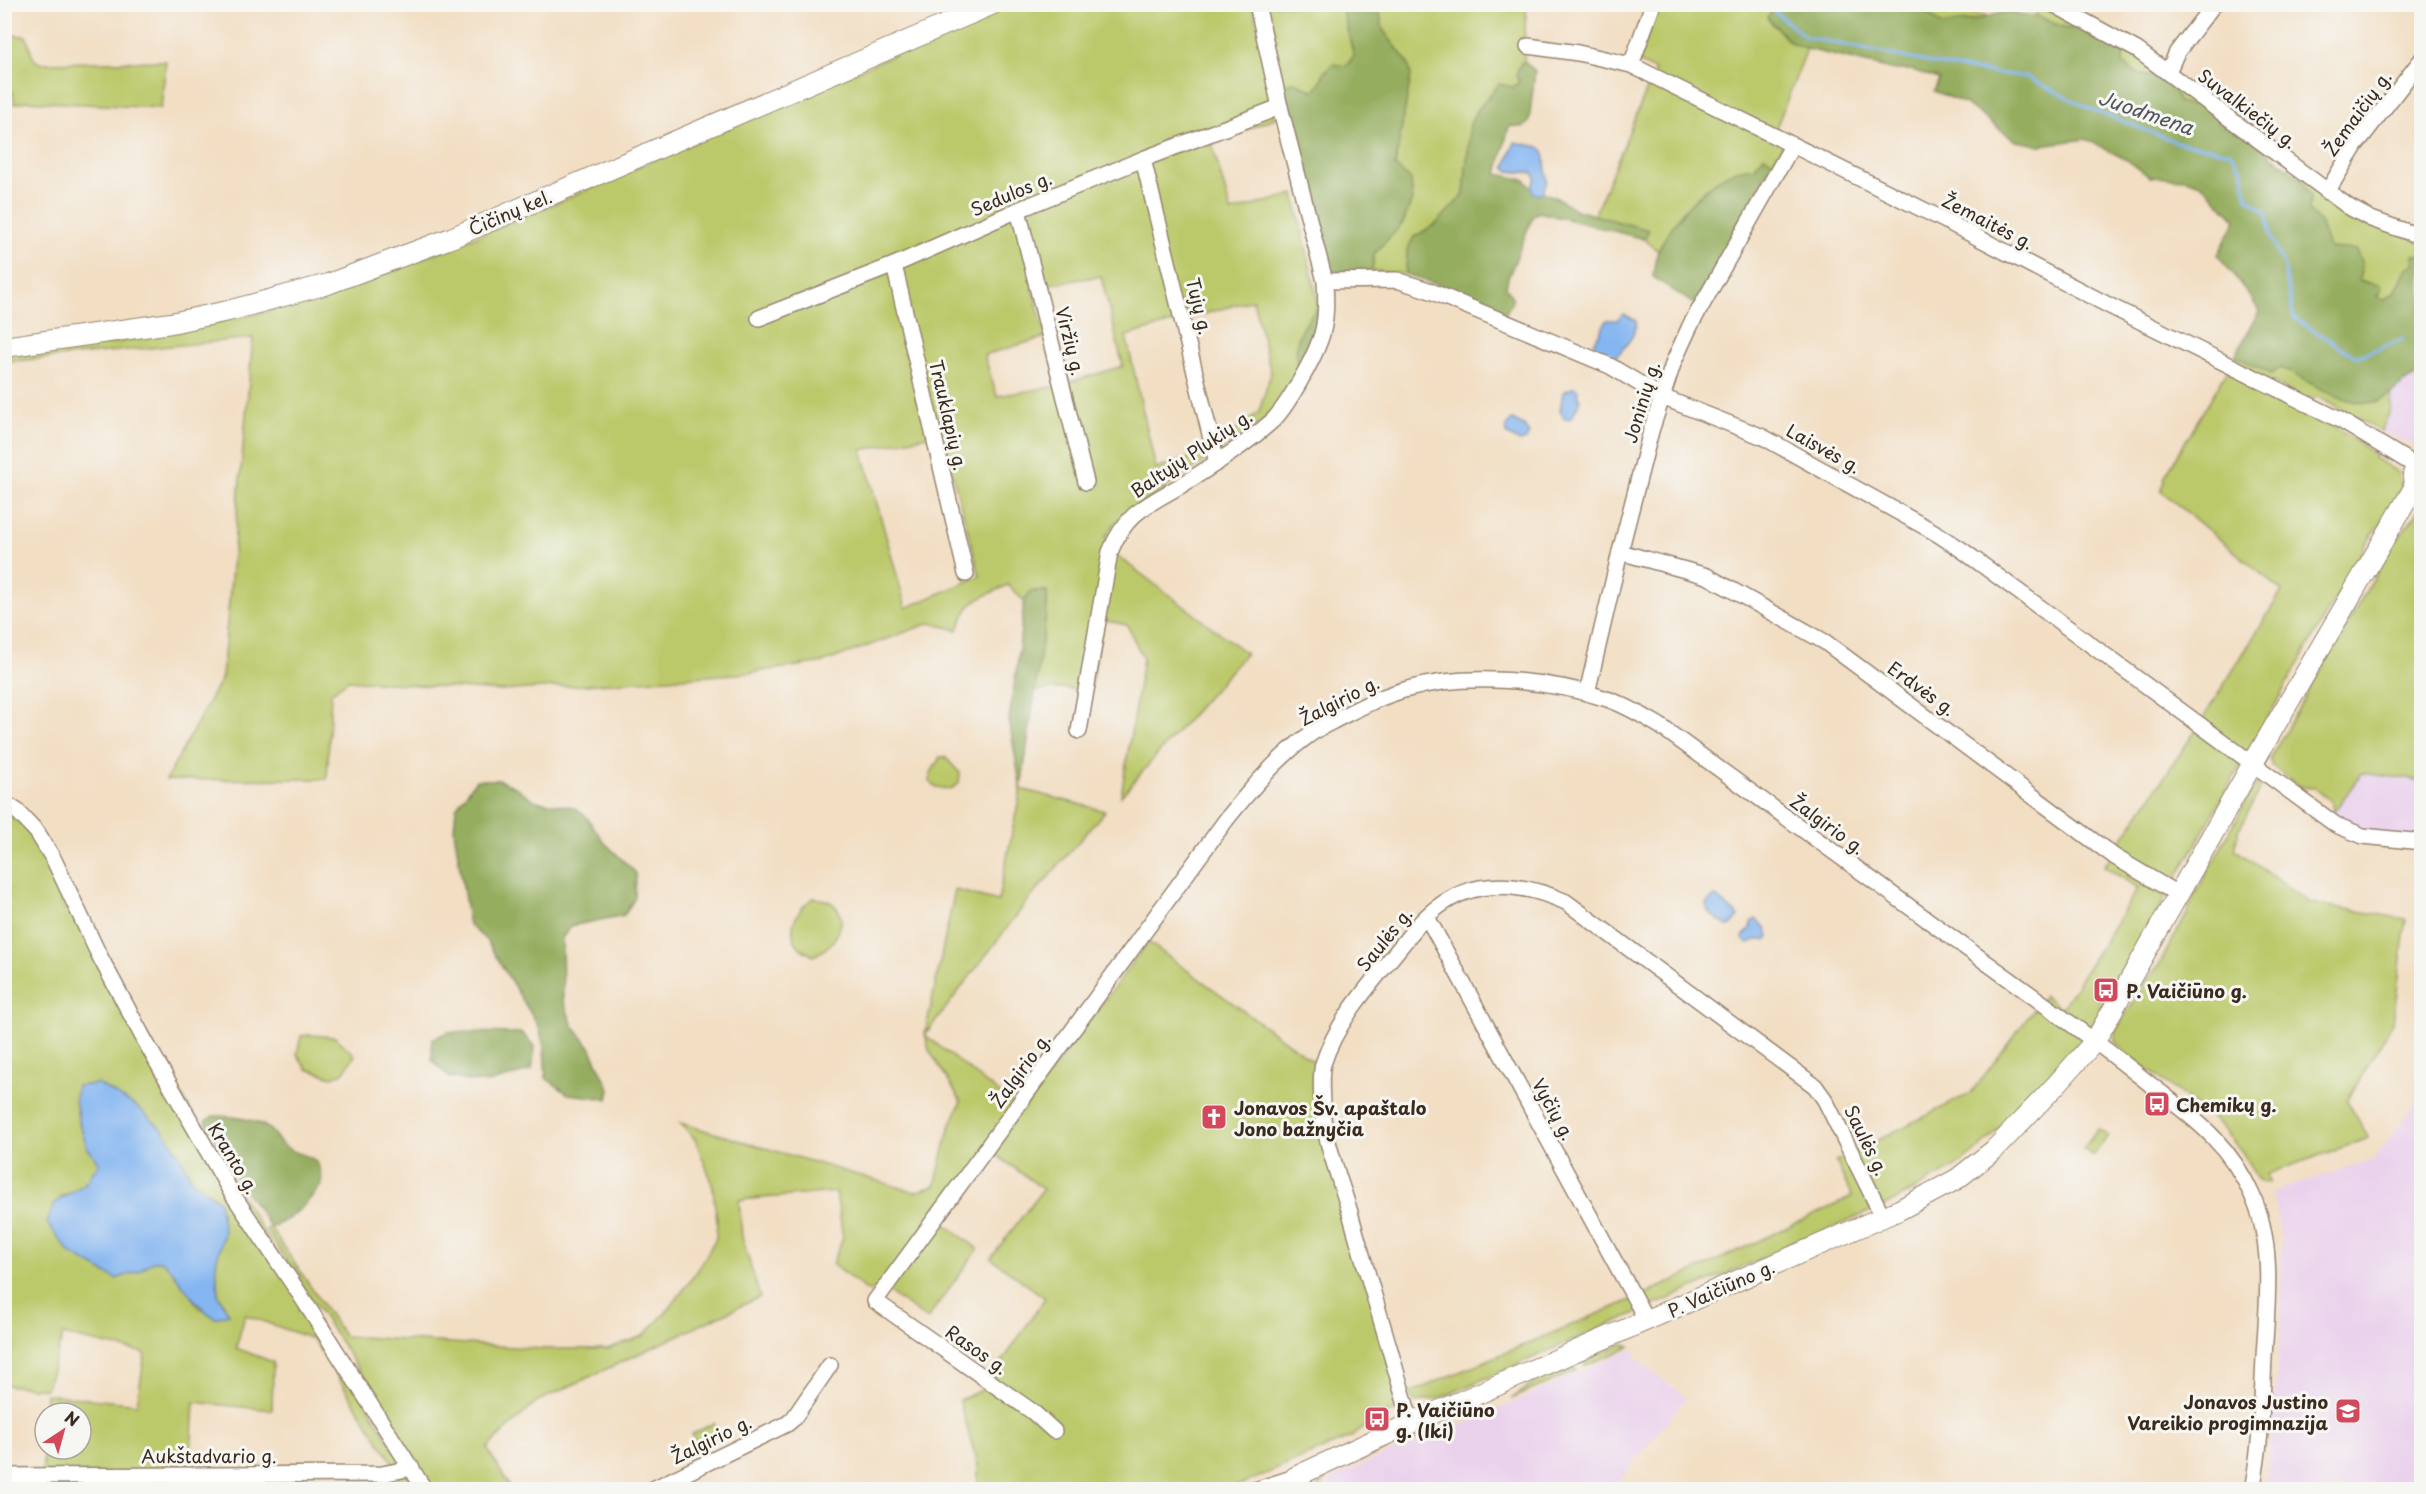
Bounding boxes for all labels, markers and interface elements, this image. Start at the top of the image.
street label: Suvalkiečių g. [2193,62,2303,154]
street label: Žemaičių g. [2317,65,2397,161]
water label: Juodmena [2094,82,2198,142]
street label: Sedulos g. [966,164,1056,222]
street label: Čičinų kel. [464,182,556,242]
street label: Žemaitės g. [1938,186,2038,256]
street label: Tujų g. [1180,275,1220,337]
street label: Viržių g. [1049,304,1093,378]
street label: Trauklapių g. [923,357,975,473]
street label: Joninių g. [1616,358,1666,446]
street label: Baltųjų Plukių g. [1125,402,1257,504]
street label: Laisvės g. [1782,416,1866,480]
street label: Erdvės g. [1883,654,1961,722]
street label: Žalgirio g. [1294,668,1384,732]
street label: Žalgirio g. [1785,788,1871,860]
street label: Saulės g. [1350,901,1418,977]
bus stop icon: P. Vaičiūno g. [2091,975,2121,1005]
place label: P. Vaičiūno g. [2126,977,2247,1004]
street label: Žalgirio g. [984,1027,1056,1113]
street label: Vyčių g. [1526,1073,1582,1145]
bus stop icon: Chemikų g. [2142,1089,2172,1119]
place label: Chemikų g. [2176,1091,2277,1118]
place label: Jonavos Šv. apaštalo Jono bažnyčia [1234,1094,1427,1142]
street label: Saulės g. [1838,1100,1896,1180]
church icon: Jonavos Šv. apaštalo Jono bažnyčia [1199,1102,1229,1132]
street label: Kranto g. [202,1117,266,1199]
street label: P. Vaičiūno g. [1663,1252,1779,1324]
street label: Rasos g. [940,1318,1014,1380]
place label: Jonavos Justino Vareikio progimnazija [2127,1388,2328,1436]
place label: P. Vaičiūno g. (Iki) [1396,1396,1495,1444]
school or university icon: Jonavos Justino Vareikio progimnazija [2333,1396,2363,1426]
north arrow [33,1401,93,1461]
bus stop icon: P. Vaičiūno g. (Iki) [1362,1404,1392,1434]
text: N [60,1405,85,1431]
street label: Žalgirio g. [666,1408,756,1470]
street label: Aukštadvario g. [141,1442,277,1469]

